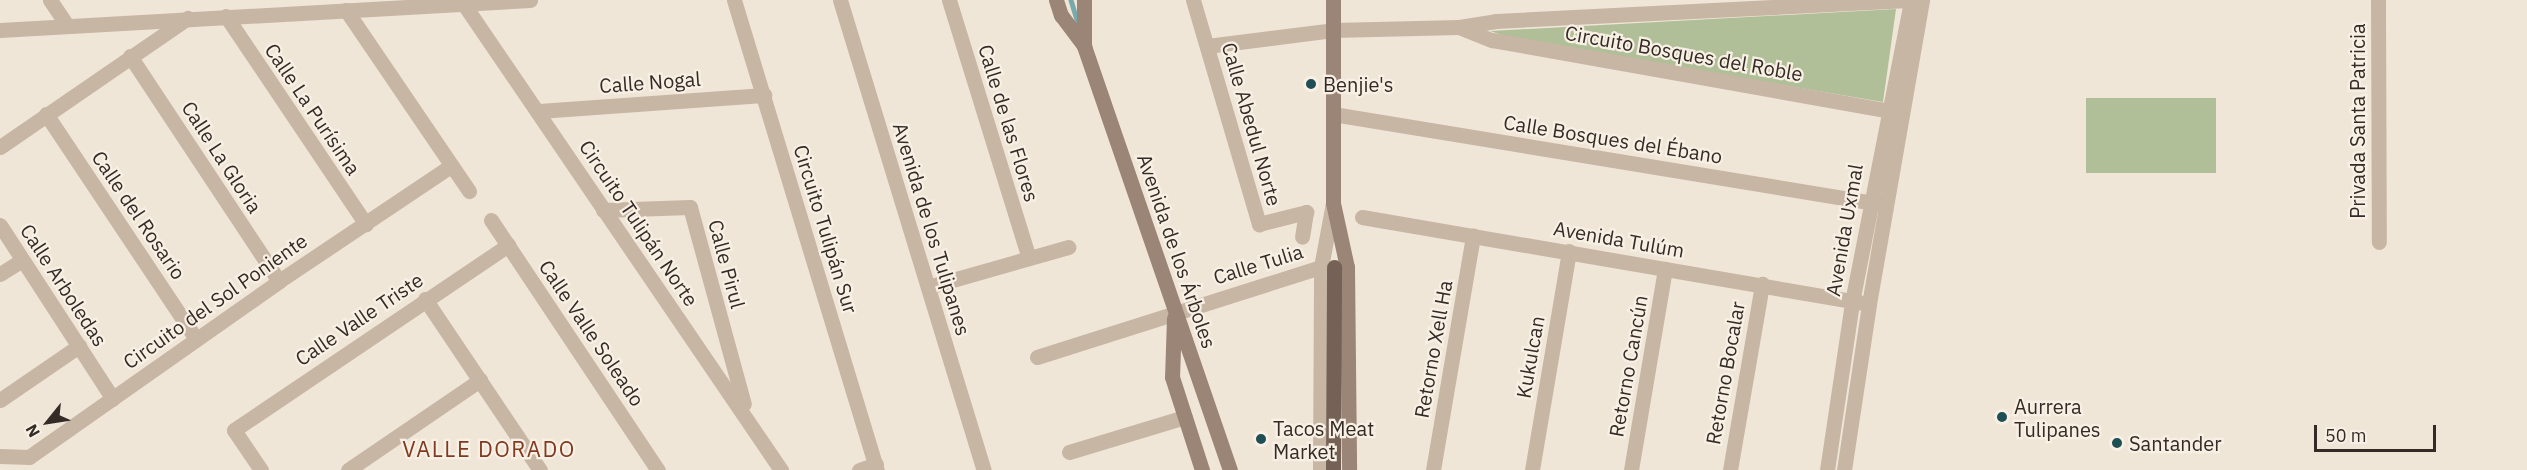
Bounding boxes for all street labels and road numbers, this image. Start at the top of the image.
street label: Circuito Bosques del Roble [1563,20,1805,86]
street label: Privada Santa Patricia [2345,23,2369,219]
street label: Calle La Purísima [260,39,366,179]
street label: Calle Abedul Norte [1217,40,1287,208]
street label: Calle de las Flores [974,41,1044,205]
street label: Calle Nogal [599,66,701,98]
street label: Calle La Gloria [177,97,267,217]
street label: Calle Bosques del Ébano [1502,110,1724,168]
street label: Avenida de los Tulipanes [888,120,976,338]
street label: Circuito Tulipán Norte [574,135,704,311]
street label: Circuito Tulipán Sur [789,142,863,316]
street label: Calle del Rosario [87,146,191,284]
street label: Avenida de los Árboles [1132,151,1222,351]
street label: Avenida Uxmal [1821,162,1867,298]
street label: Avenida Tulúm [1552,216,1686,262]
street label: Calle Pirul [704,217,750,311]
street label: Calle Arboledas [16,219,112,351]
street label: Circuito del Sol Poniente [118,228,312,374]
street label: Calle Tulia [1210,239,1306,289]
street label: Calle Valle Soleado [534,255,650,411]
street label: Calle Valle Triste [291,267,427,371]
street label: Retorno Xell Ha [1409,278,1457,420]
street label: Retorno Cancún [1604,293,1652,439]
street label: Retorno Bocalar [1701,300,1749,446]
street label: Kukulcan [1511,314,1549,400]

